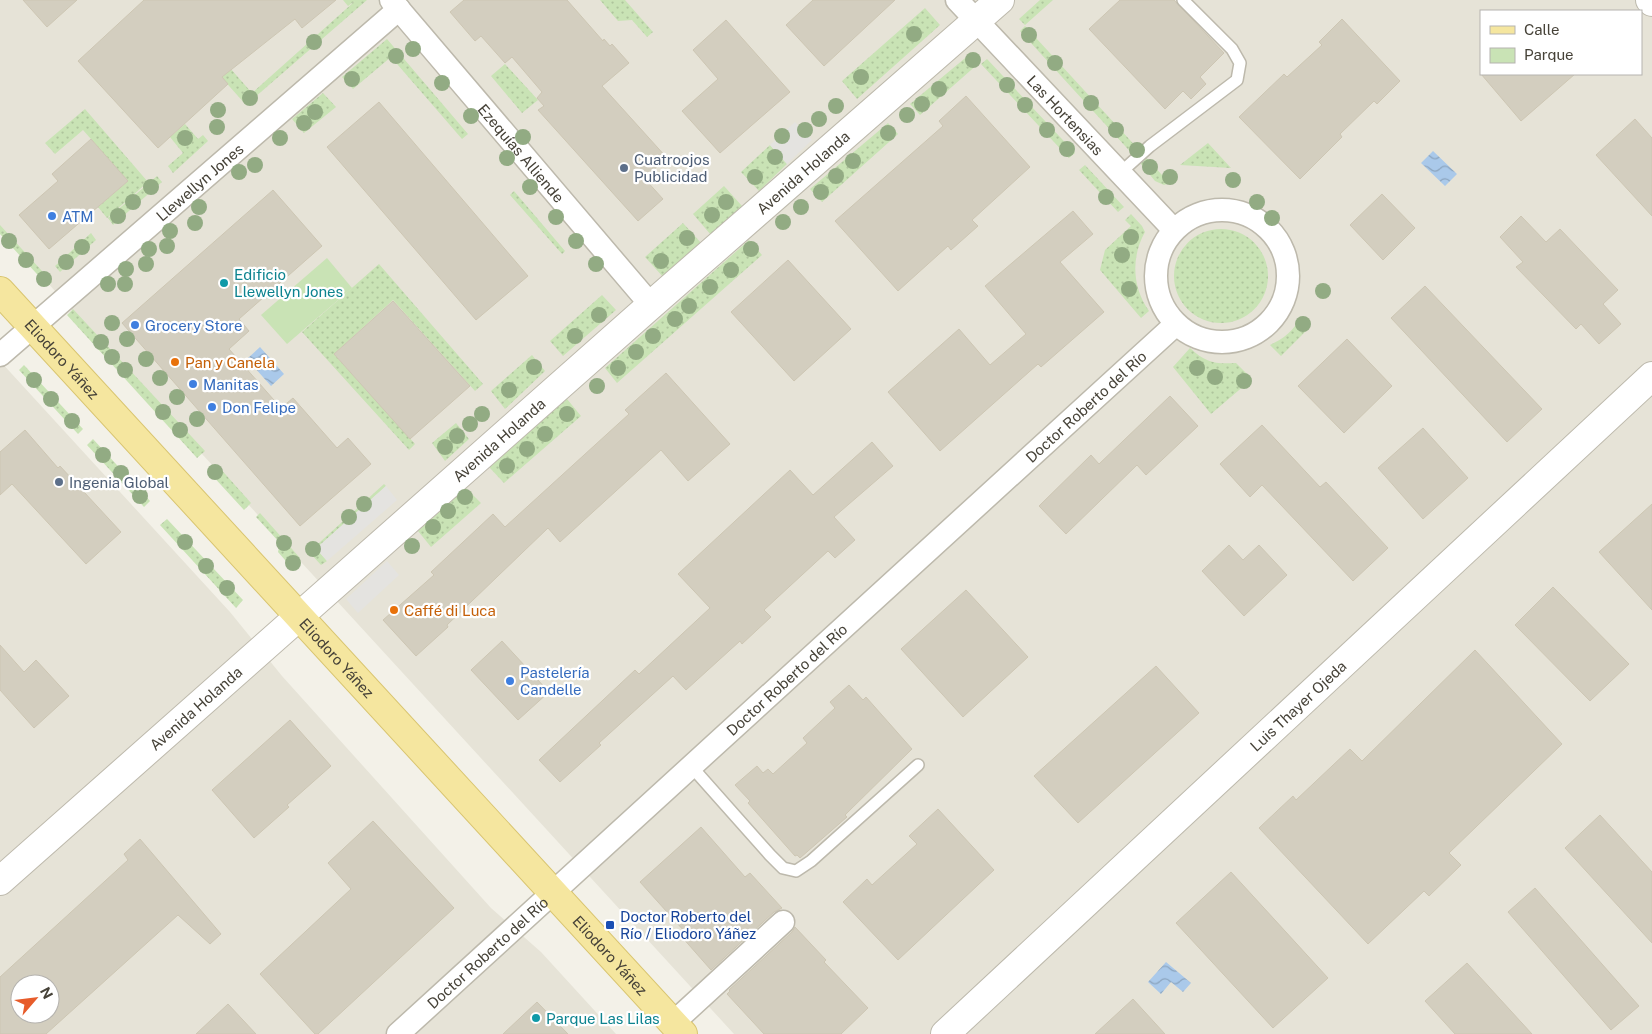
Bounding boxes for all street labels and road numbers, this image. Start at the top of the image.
street label: Las Hortensias [1024,72,1107,158]
street label: Ezequías Alliende [475,100,568,206]
street label: Avenida Holanda [753,127,853,217]
street label: Llewellyn Jones [153,140,246,224]
street label: Eliodoro Yáñez [22,316,103,402]
street label: Doctor Roberto del Río [1022,347,1149,466]
street label: Avenida Holanda [449,394,548,485]
street label: Eliodoro Yáñez [296,614,378,701]
street label: Doctor Roberto del Río [723,620,850,739]
street label: Luis Thayer Ojeda [1246,657,1349,754]
street label: Avenida Holanda [146,663,245,753]
street label: Doctor Roberto del Río [424,893,551,1012]
street label: Eliodoro Yáñez [570,912,651,998]

